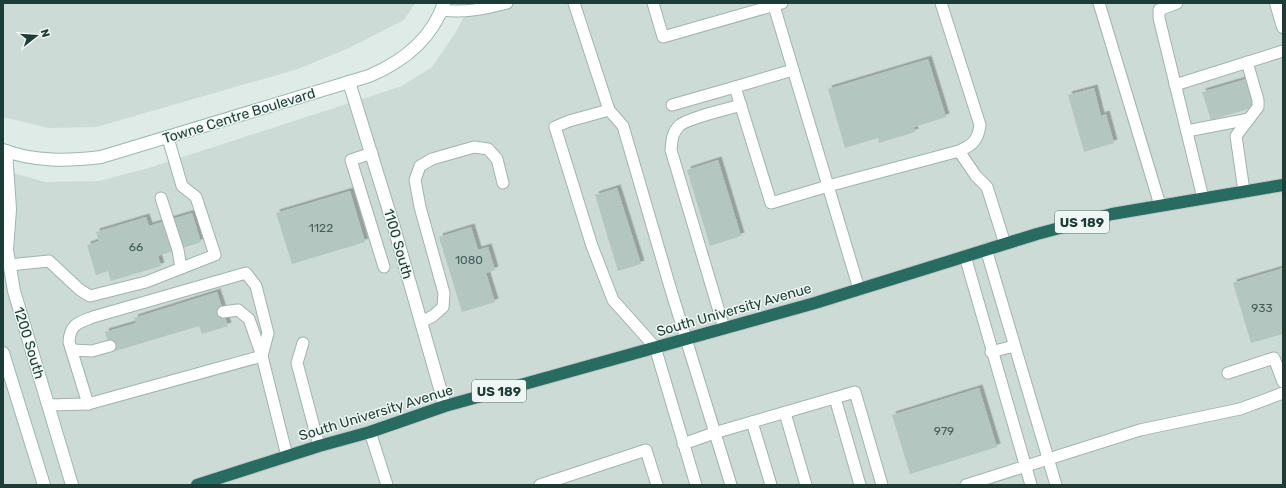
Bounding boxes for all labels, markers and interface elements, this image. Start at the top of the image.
north arrow [16,16,56,56]
text: N [38,28,52,39]
street label: Towne Centre Boulevard [161,85,317,147]
street label: 1100 South [380,207,416,281]
road number: US 189 [1055,211,1109,233]
house number: 1122 [309,221,333,235]
house number: 66 [129,240,143,254]
house number: 1080 [455,253,483,267]
street label: South University Avenue [655,280,814,340]
house number: 933 [1251,301,1273,315]
street label: 1200 South [10,305,48,381]
road number: US 189 [472,380,526,402]
street label: South University Avenue [297,381,455,445]
house number: 979 [934,424,954,438]

